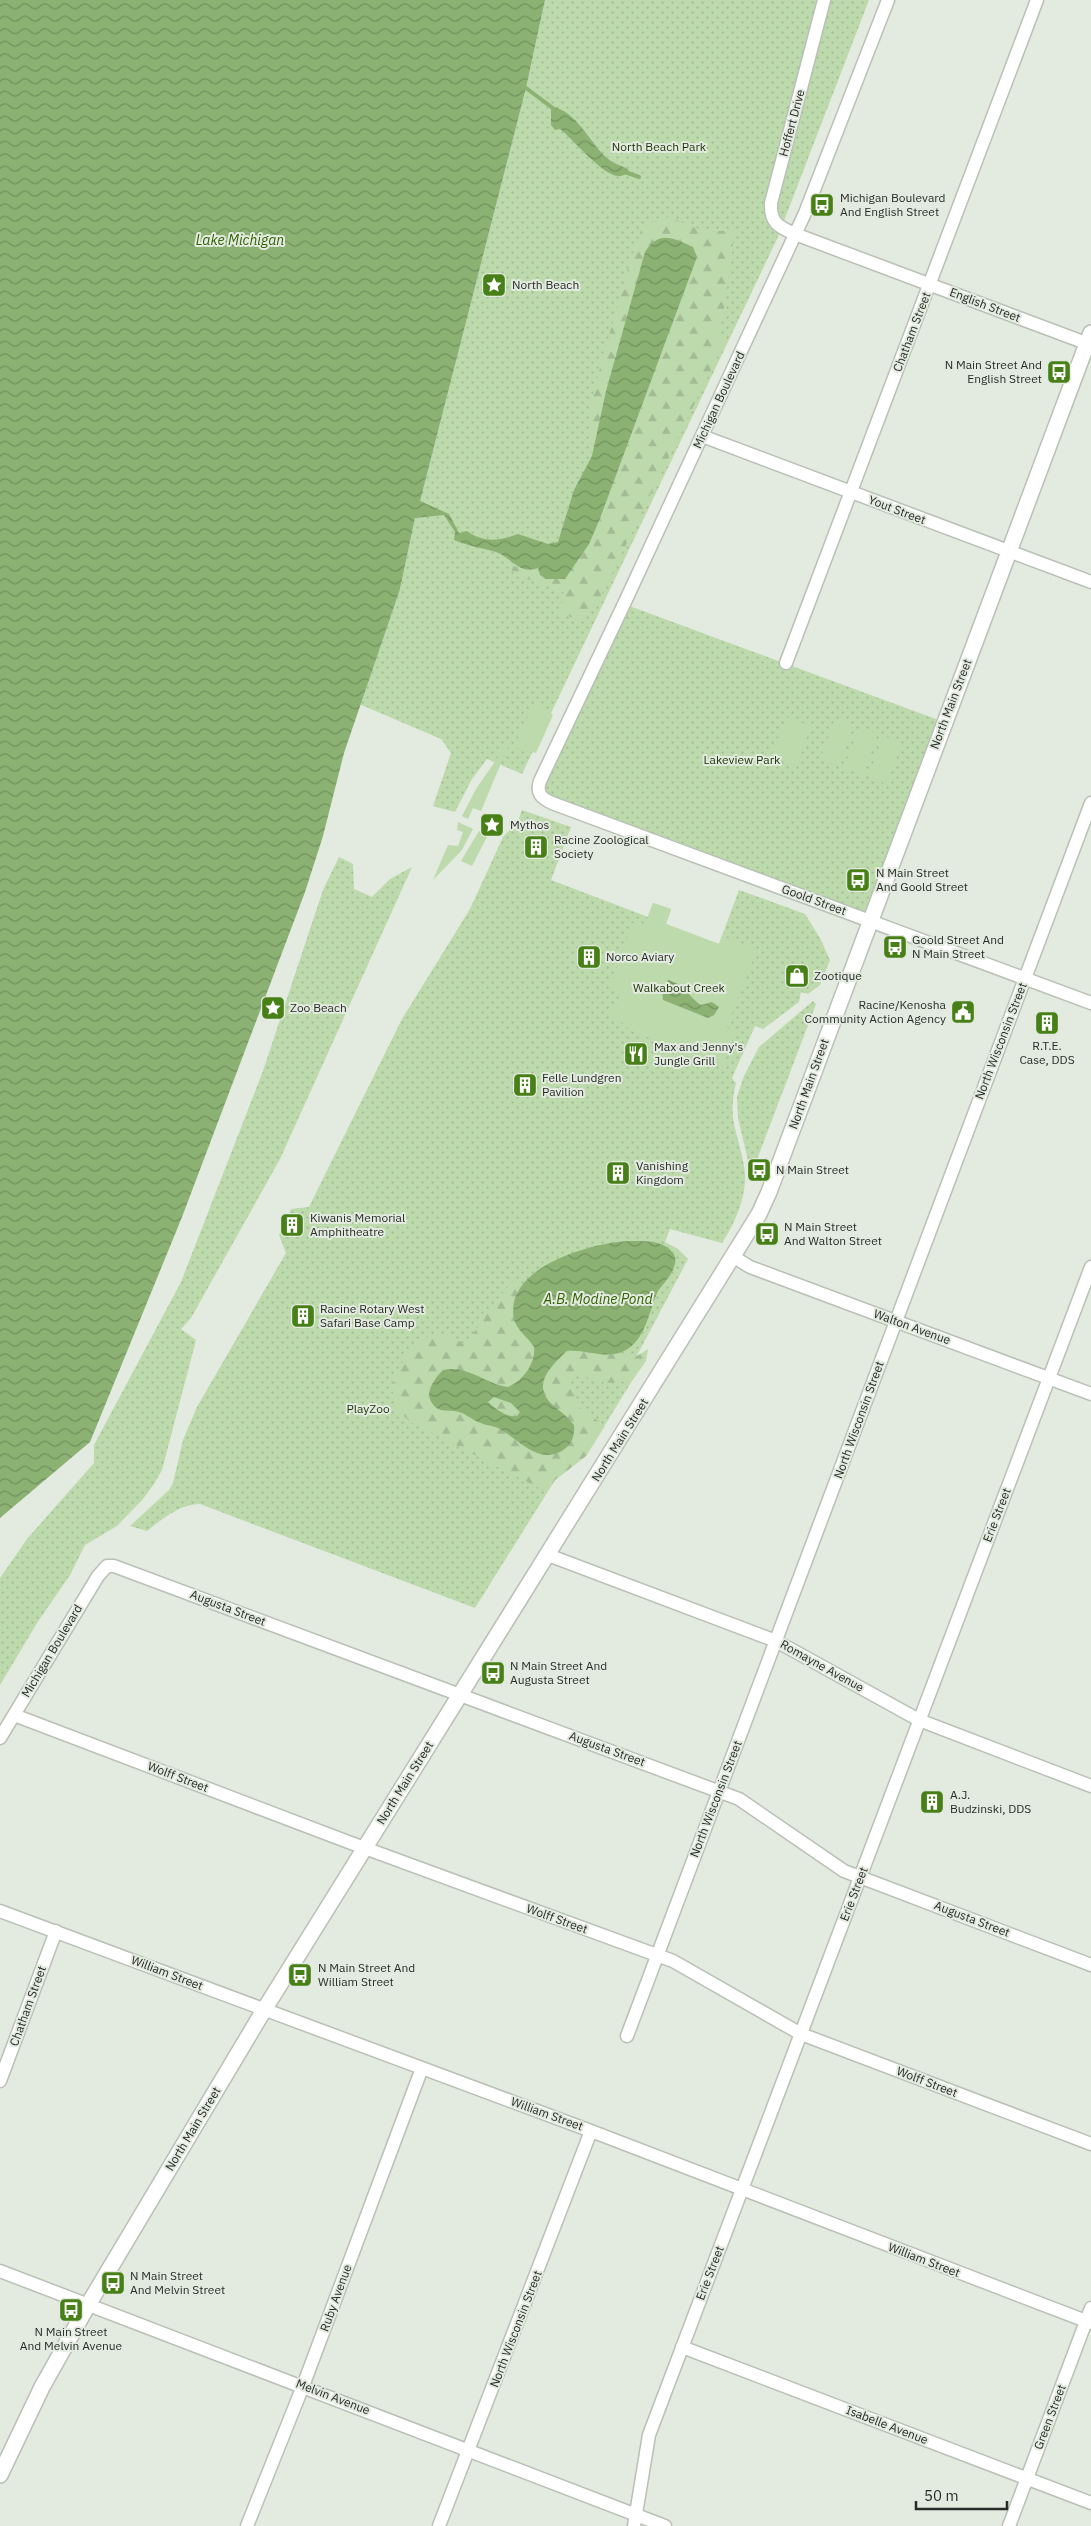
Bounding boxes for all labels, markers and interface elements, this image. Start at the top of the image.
street label: Hoffert Drive [775,87,808,158]
park label: North Beach Park [612,139,707,154]
place label: Michigan Boulevard And English Street [840,190,946,219]
bus stop icon: Michigan Boulevard And English Street [809,192,835,218]
water label: Lake Michigan [196,231,284,249]
place icon: North Beach [481,272,507,298]
place label: North Beach [512,277,579,292]
street label: English Street [948,284,1023,325]
street label: Chatham Street [889,290,934,374]
street label: Michigan Boulevard [689,349,748,451]
place label: N Main Street And English Street [945,357,1042,386]
bus stop icon: N Main Street And English Street [1046,359,1072,385]
street label: Yout Street [866,492,928,527]
street label: North Main Street [926,657,975,751]
park label: Lakeview Park [704,752,781,767]
place icon: Mythos [479,812,505,838]
place label: Mythos [510,817,549,832]
place label: Racine Zoological Society [554,832,649,861]
building icon: Racine Zoological Society [523,834,549,860]
place label: N Main Street And Goold Street [876,865,968,894]
bus stop icon: N Main Street And Goold Street [845,867,871,893]
street label: Goold Street [780,881,849,918]
place label: Goold Street And N Main Street [912,932,1004,961]
bus stop icon: Goold Street And N Main Street [882,934,908,960]
building icon: Norco Aviary [576,944,602,970]
place label: Norco Aviary [606,949,674,964]
shop icon: Zootique [784,963,810,989]
place label: Zootique [814,968,862,983]
park label: Walkabout Creek [633,980,726,995]
street label: North Wisconsin Street [971,980,1030,1101]
place icon: Zoo Beach [260,995,286,1021]
place label: Racine/Kenosha Community Action Agency [805,997,947,1026]
public building icon: Racine/Kenosha Community Action Agency [950,999,976,1025]
place label: Zoo Beach [290,1000,347,1015]
building icon: R.T.E. Case, DDS [1034,1010,1060,1036]
street label: North Main Street [785,1037,832,1131]
place label: R.T.E. Case, DDS [1019,1038,1075,1067]
place label: Max and Jenny's Jungle Grill [654,1039,743,1068]
restaurant icon: Max and Jenny's Jungle Grill [623,1041,649,1067]
place label: Felle Lundgren Pavilion [542,1070,621,1099]
building icon: Felle Lundgren Pavilion [512,1072,538,1098]
bus stop icon: N Main Street [746,1157,772,1183]
place label: Vanishing Kingdom [636,1158,689,1187]
building icon: Vanishing Kingdom [605,1160,631,1186]
place label: N Main Street [776,1162,849,1177]
place label: Kiwanis Memorial Amphitheatre [310,1210,405,1239]
building icon: Kiwanis Memorial Amphitheatre [279,1212,305,1238]
place label: N Main Street And Walton Street [784,1219,882,1248]
bus stop icon: N Main Street And Walton Street [754,1221,780,1247]
water label: A.B. Modine Pond [542,1290,653,1308]
place label: Racine Rotary West Safari Base Camp [320,1301,425,1330]
building icon: Racine Rotary West Safari Base Camp [290,1303,316,1329]
street label: Walton Avenue [872,1306,953,1348]
street label: North Wisconsin Street [830,1359,887,1481]
street label: North Main Street [588,1395,651,1484]
park label: PlayZoo [346,1401,390,1416]
street label: Erie Street [979,1486,1014,1544]
street label: Augusta Street [188,1586,268,1629]
street label: Michigan Boulevard [18,1602,85,1700]
street label: Romayne Avenue [778,1636,867,1695]
place label: N Main Street And Augusta Street [510,1658,607,1687]
bus stop icon: N Main Street And Augusta Street [480,1660,506,1686]
street label: Augusta Street [567,1728,647,1769]
street label: North Main Street [373,1738,436,1827]
street label: North Wisconsin Street [686,1738,745,1859]
street label: Wolff Street [146,1758,211,1795]
place label: A.J. Budzinski, DDS [950,1787,1031,1816]
building icon: A.J. Budzinski, DDS [919,1789,945,1815]
street label: Erie Street [836,1865,871,1923]
street label: Augusta Street [932,1897,1012,1940]
street label: Wolff Street [525,1901,590,1937]
street label: William Street [129,1952,205,1993]
place label: N Main Street And William Street [318,1960,415,1989]
bus stop icon: N Main Street And William Street [287,1962,313,1988]
street label: Chatham Street [6,1964,49,2048]
street label: Wolff Street [895,2063,960,2100]
street label: North Main Street [162,2084,224,2173]
street label: William Street [509,2094,585,2134]
street label: William Street [886,2239,962,2280]
street label: Erie Street [692,2244,727,2302]
street label: Ruby Avenue [316,2262,355,2333]
place label: N Main Street And Melvin Street [130,2268,225,2297]
street label: North Wisconsin Street [486,2268,545,2389]
bus stop icon: N Main Street And Melvin Street [100,2270,126,2296]
bus stop icon: N Main Street And Melvin Avenue [58,2297,84,2323]
place label: N Main Street And Melvin Avenue [20,2324,123,2353]
street label: Melvin Avenue [294,2376,373,2418]
street label: Green Street [1030,2382,1069,2451]
street label: Isabelle Avenue [844,2402,931,2447]
scale bar [916,2478,1007,2510]
text: 50 m [924,2486,959,2505]

